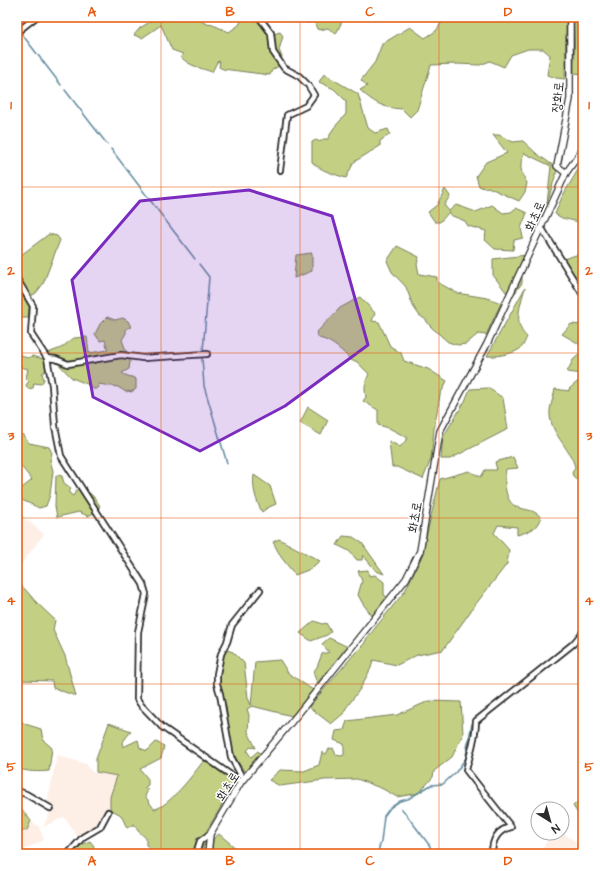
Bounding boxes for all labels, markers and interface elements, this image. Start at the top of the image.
text: A [88,3,97,21]
text: B [225,3,235,21]
text: C [365,3,375,21]
text: D [504,3,513,21]
street label: 장화로 [548,81,568,114]
text: 1 [10,96,12,114]
text: 1 [588,96,590,114]
street label: 화초로 [520,198,550,234]
text: 2 [6,262,15,280]
text: 2 [584,262,593,280]
text: 3 [7,427,15,445]
text: 3 [585,427,593,445]
street label: 화초로 [403,500,427,534]
text: 4 [7,592,16,610]
text: 4 [585,592,594,610]
text: 5 [6,758,16,776]
text: 5 [584,758,594,776]
street label: 화초로 [212,768,244,805]
north arrow [530,801,570,841]
text: N [548,821,563,837]
text: A [88,852,97,870]
text: B [225,852,235,870]
text: C [365,852,375,870]
text: D [504,852,513,870]

